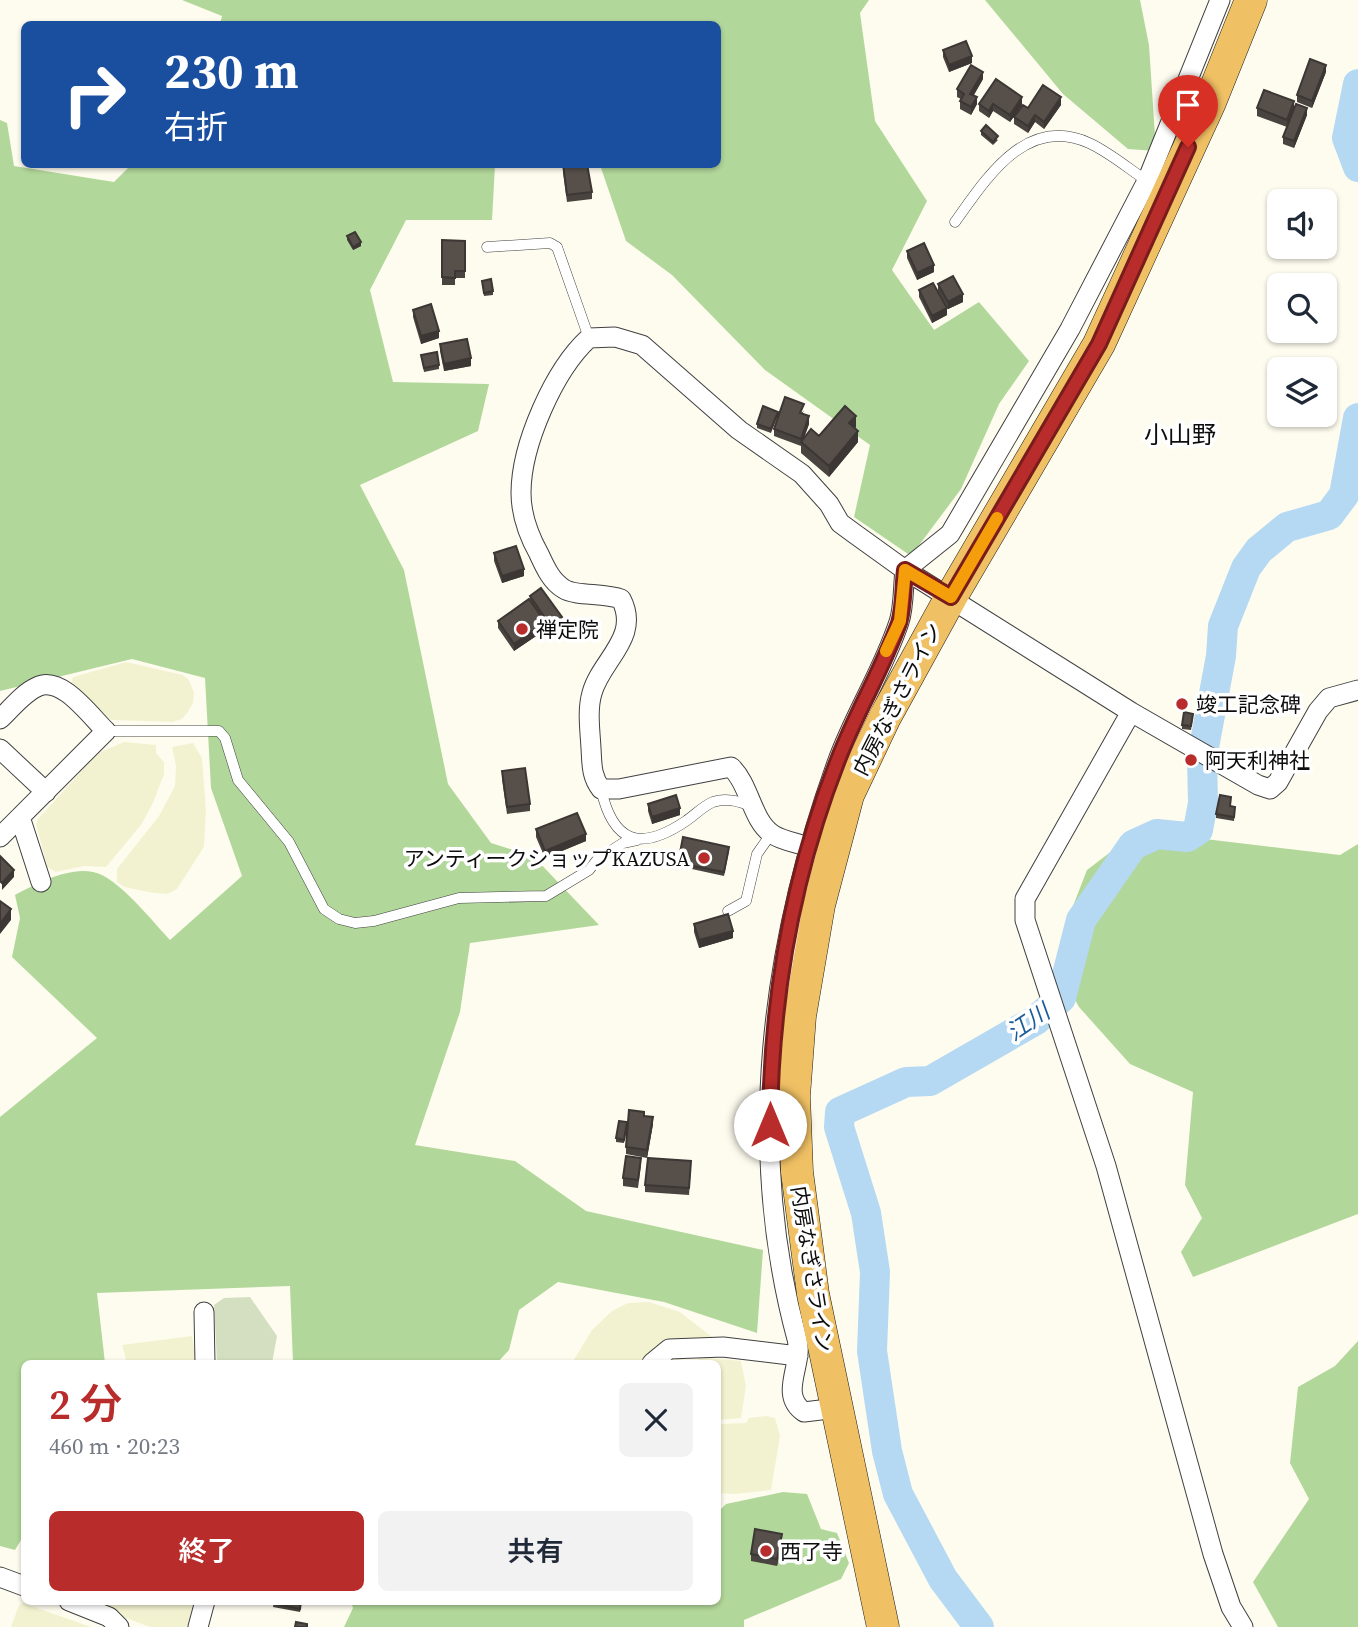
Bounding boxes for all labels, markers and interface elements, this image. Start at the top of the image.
text: 230 m [164,37,299,104]
icon: right [49,49,140,140]
pin [1158,75,1218,147]
icon: arrive [1169,86,1207,124]
text: 右折 [164,105,228,149]
map controls [1267,189,1337,427]
button: sound [1267,189,1337,259]
button: search [1267,273,1337,343]
button: layers [1267,357,1337,427]
district label: 小山野 [1144,418,1216,451]
place label: 禅定院 [536,615,599,644]
street label: 内房なぎさライン [846,618,948,780]
marker: 禅定院 [514,621,530,637]
place label: 竣工記念碑 [1196,690,1301,719]
marker: 竣工記念碑 [1174,696,1190,712]
place label: 阿天利神社 [1205,746,1310,775]
marker: 阿天利神社 [1183,752,1199,768]
place label: アンティークショップKAZUSA [404,844,690,873]
marker: アンティークショップKAZUSA [696,850,712,866]
water label: 江川 [1000,994,1059,1048]
position arrow [733,1088,807,1162]
street label: 内房なぎさライン [785,1184,839,1354]
text: 2 分 [49,1375,122,1433]
button: close [619,1383,693,1457]
text: 460 m · 20:23 [49,1430,180,1462]
button: 終了 [49,1511,364,1591]
button: 共有 [378,1511,693,1591]
place label: 西了寺 [780,1537,843,1566]
marker: 西了寺 [758,1543,774,1559]

